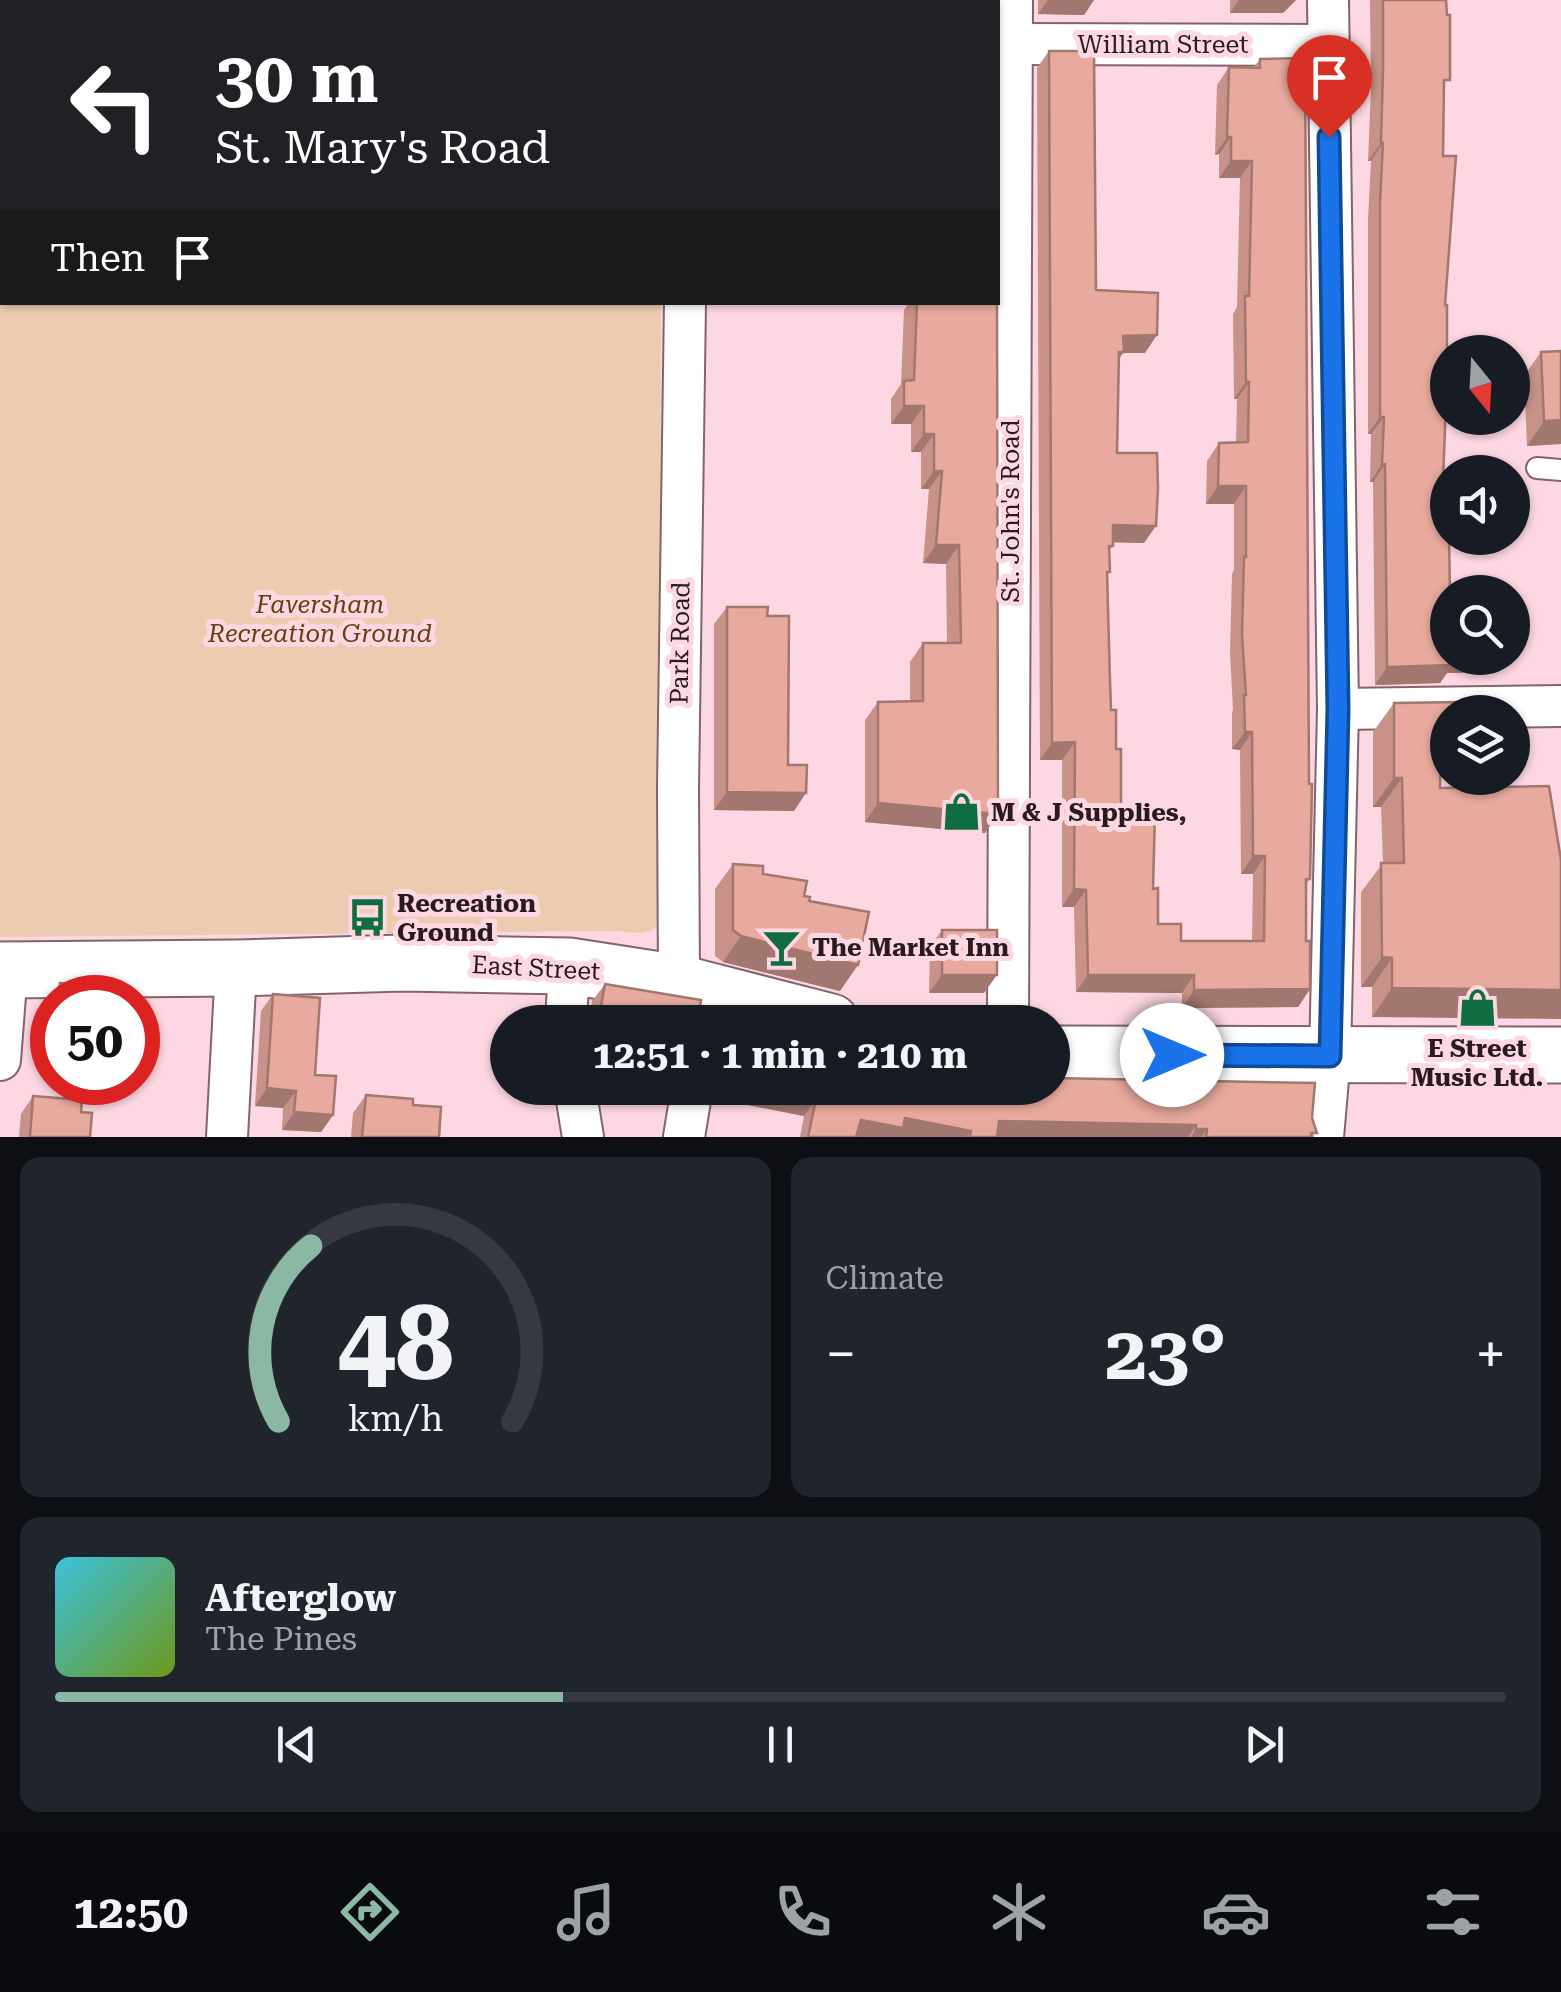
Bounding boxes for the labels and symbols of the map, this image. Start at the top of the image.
street label: William Street [1077,30,1249,59]
pin [1287,35,1372,138]
north arrow [1430,335,1530,435]
street label: St. John's Road [996,420,1025,602]
street label: Park Road [664,581,696,705]
park label: Faversham Recreation Ground [207,590,432,648]
shop icon: M & J Supplies, [940,791,982,833]
place label: M & J Supplies, [991,798,1187,827]
place label: Recreation Ground [397,889,536,947]
bus stop icon: Recreation Ground [346,896,388,938]
bar icon: The Market Inn [761,926,803,968]
place label: The Market Inn [812,933,1009,962]
street label: East Street [471,950,601,986]
speed limit sign: 50 [30,975,160,1105]
shop icon: E Street Music Ltd. [1456,986,1498,1028]
position arrow [1120,1003,1224,1107]
place label: E Street Music Ltd. [1411,1034,1543,1092]

